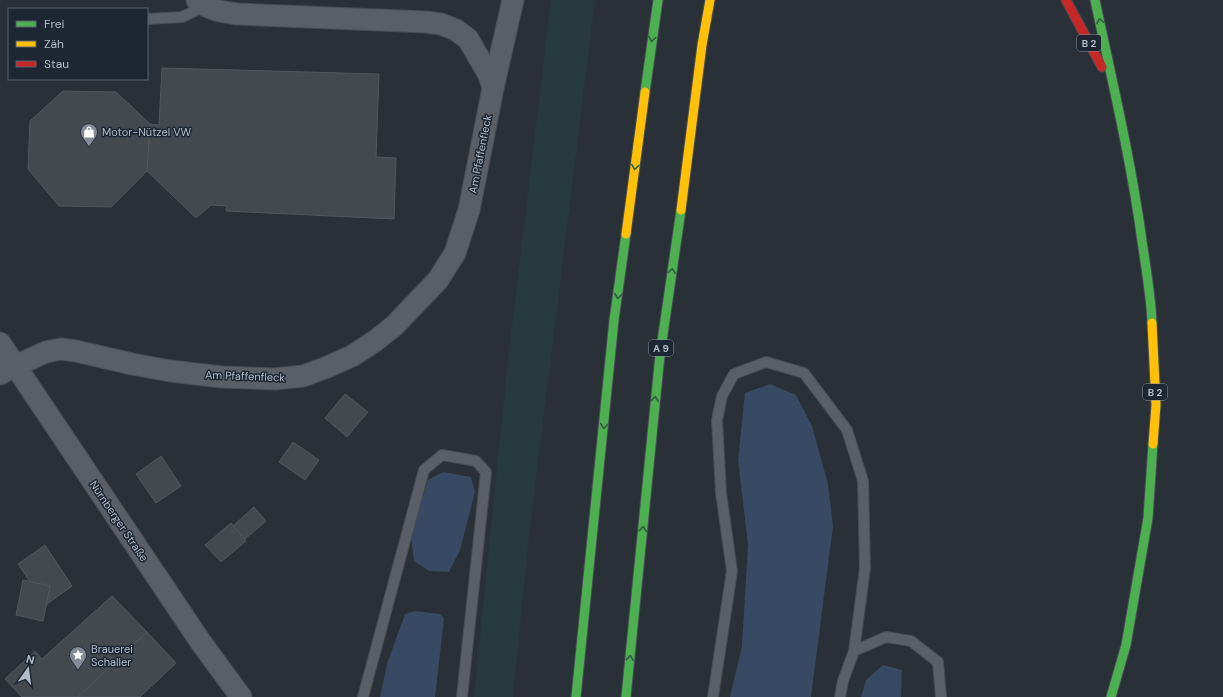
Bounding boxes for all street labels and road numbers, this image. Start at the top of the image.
road number: B 2 [1077,35,1101,51]
street label: Am Pfaffenfleck [465,113,495,195]
road number: A 9 [649,340,673,356]
street label: Am Pfaffenfleck [205,368,286,384]
road number: B 2 [1143,384,1167,400]
street label: Nürnberger Straße [87,478,151,564]

